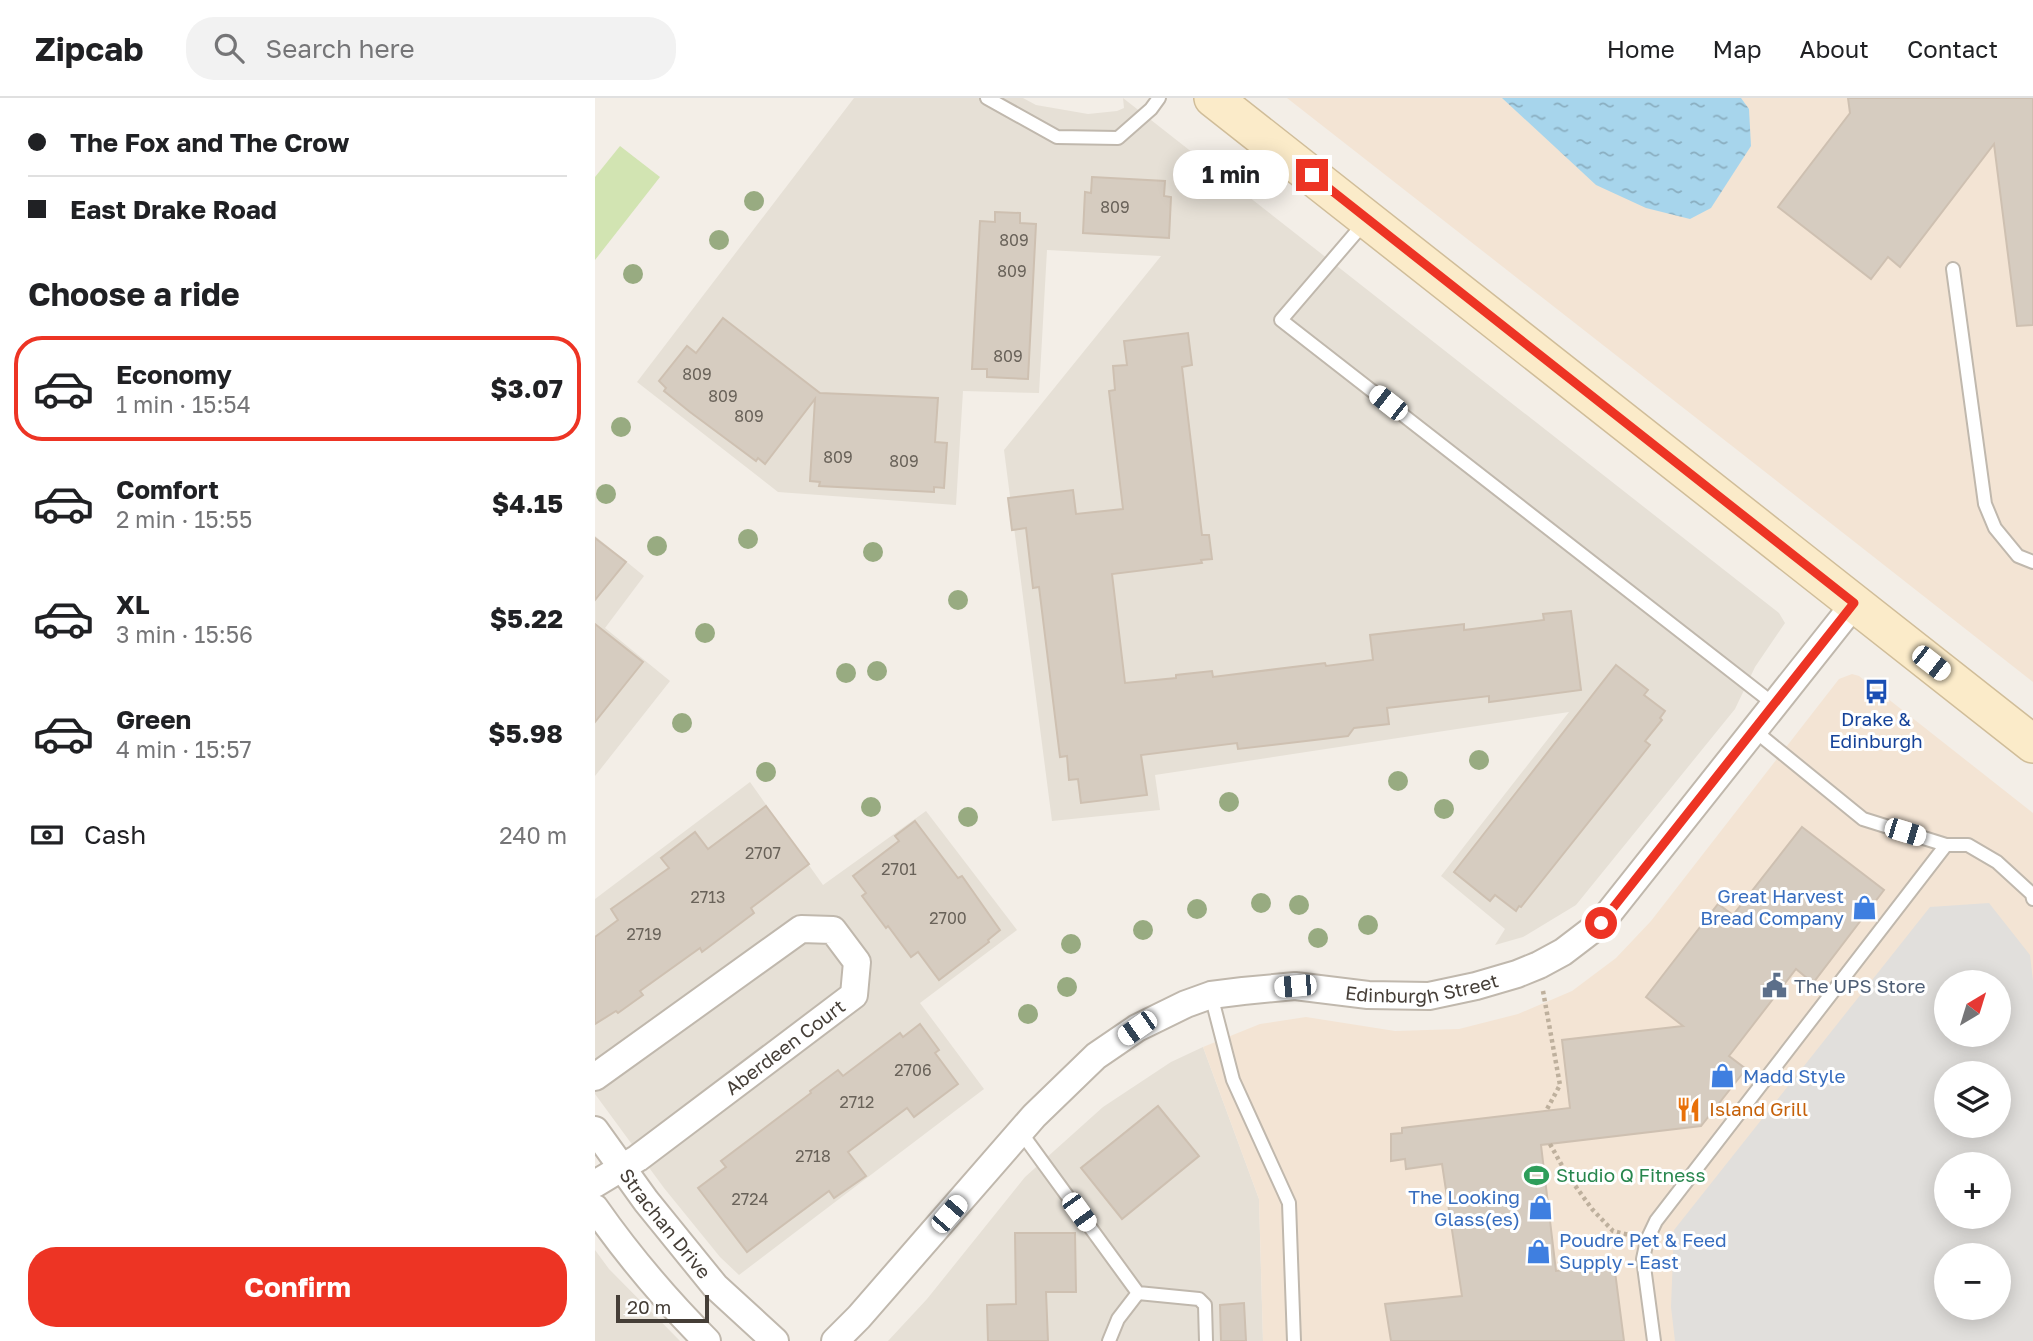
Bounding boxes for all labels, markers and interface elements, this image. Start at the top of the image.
search box [186,17,676,80]
text: Zipcab [35,29,144,68]
icon: search [210,29,248,67]
text: Search here [266,33,415,64]
text: Home [1607,34,1675,63]
text: Map [1713,34,1762,63]
text: About [1800,34,1869,63]
text: Contact [1907,34,1998,63]
text: The Fox and The Crow [70,127,349,158]
callout: 1 min [1172,150,1287,200]
route end [1296,159,1328,191]
text: 1 min [1202,160,1260,188]
text: East Drake Road [70,194,277,225]
house number: 809 [1100,197,1130,217]
house number: 809 [999,230,1029,250]
house number: 809 [997,261,1027,281]
text: Choose a ride [28,275,240,313]
house number: 809 [993,346,1023,366]
icon: car [32,357,95,420]
text: Economy [116,359,232,390]
house number: 809 [682,364,712,384]
text: $3.07 [490,373,563,404]
car [1365,382,1412,424]
house number: 809 [708,386,738,406]
text: 1 min · 15:54 [116,390,251,418]
house number: 809 [734,406,764,426]
house number: 809 [823,447,853,467]
house number: 809 [889,451,919,471]
icon: car [32,472,95,535]
text: Comfort [116,474,219,505]
text: $4.15 [492,488,563,519]
text: 2 min · 15:55 [116,505,252,533]
icon: car [32,587,95,650]
text: XL [116,589,150,620]
text: $5.22 [490,603,563,634]
text: 3 min · 15:56 [116,620,253,648]
car [1908,642,1955,684]
bus stop icon: Drake & Edinburgh [1862,677,1890,705]
icon: car [32,702,95,765]
text: Green [116,704,191,735]
place label: Drake & Edinburgh [1829,707,1923,752]
text: $5.98 [488,718,563,749]
text: 4 min · 15:57 [116,735,252,763]
icon: cash [28,816,66,854]
car [1882,816,1929,848]
text: Cash [84,819,146,850]
text: 240 m [499,821,567,849]
house number: 2707 [745,843,781,863]
house number: 2701 [881,859,917,879]
place label: Great Harvest Bread Company [1700,884,1844,929]
house number: 2713 [691,887,725,907]
shop icon: Great Harvest Bread Company [1850,893,1878,921]
route start [1585,907,1617,939]
house number: 2700 [929,908,967,928]
house number: 2719 [626,924,662,944]
street label: Edinburgh Street [1344,968,1501,1007]
north arrow [1934,970,2011,1046]
map controls [1934,970,2011,1320]
public building icon: The UPS Store [1760,972,1788,1000]
car [1274,974,1317,998]
place label: The UPS Store [1794,974,1925,997]
street label: Aberdeen Court [720,994,849,1099]
car [1114,1007,1161,1049]
house number: 2706 [894,1060,932,1080]
button: layers [1934,1061,2011,1138]
shop icon: Madd Style [1709,1062,1737,1090]
place label: Madd Style [1743,1064,1846,1087]
house number: 2712 [840,1092,874,1112]
restaurant icon: Island Grill [1675,1095,1703,1123]
place label: Island Grill [1709,1097,1808,1120]
house number: 2718 [795,1146,831,1166]
button: + [1934,1152,2011,1229]
sports icon: Studio Q Fitness [1522,1161,1550,1189]
place label: Studio Q Fitness [1556,1163,1705,1186]
street label: Strachan Drive [615,1164,716,1283]
place label: The Looking Glass(es) [1408,1185,1520,1230]
house number: 2724 [732,1189,768,1209]
car [1059,1189,1100,1235]
car [928,1191,971,1237]
shop icon: The Looking Glass(es) [1526,1194,1554,1222]
place label: Poudre Pet & Feed Supply - East [1559,1228,1727,1273]
shop icon: Poudre Pet & Feed Supply - East [1525,1237,1553,1265]
button: − [1934,1243,2011,1320]
button: Confirm [28,1247,567,1327]
scale bar [616,1292,709,1324]
text: 20 m [627,1295,671,1318]

